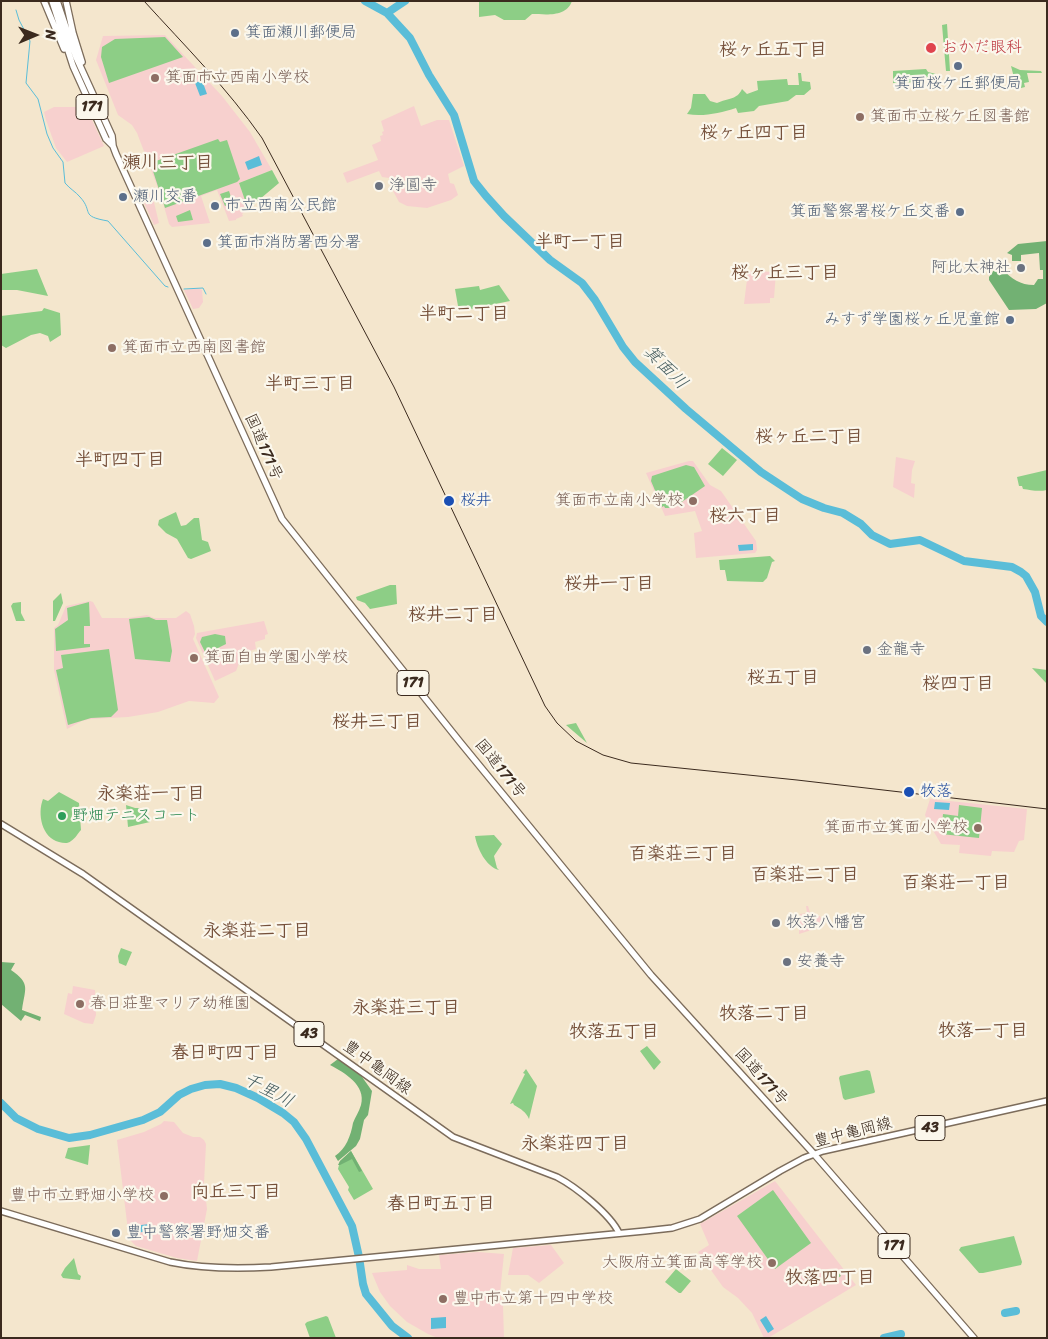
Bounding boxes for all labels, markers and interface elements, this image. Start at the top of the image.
north arrow [10,10,60,60]
place label: 箕面瀬川郵便局 [245,23,357,43]
marker: 箕面瀬川郵便局 [229,27,241,39]
text: N [38,30,63,40]
place label: おかだ眼科 [942,38,1022,58]
district label: 桜ヶ丘五丁目 [719,39,827,61]
marker: おかだ眼科 [924,41,938,55]
marker: 箕面桜ケ丘郵便局 [952,60,964,72]
place label: 箕面市立西南小学校 [165,68,309,88]
marker: 箕面市立西南小学校 [149,72,161,84]
place label: 箕面桜ケ丘郵便局 [894,74,1022,94]
road number: 171 [76,94,108,120]
place label: 箕面市立桜ケ丘図書館 [870,107,1030,127]
marker: 箕面市立桜ケ丘図書館 [854,111,866,123]
district label: 桜ヶ丘四丁目 [700,122,808,144]
district label: 瀬川三丁目 [123,152,213,174]
place label: 浄圓寺 [389,176,437,196]
marker: 浄圓寺 [373,180,385,192]
place label: 瀬川交番 [133,187,197,207]
marker: 瀬川交番 [117,191,129,203]
place label: 市立西南公民館 [225,196,337,216]
marker: 市立西南公民館 [209,200,221,212]
place label: 箕面警察署桜ケ丘交番 [790,202,950,222]
marker: 箕面警察署桜ケ丘交番 [954,206,966,218]
district label: 半町一丁目 [535,231,625,253]
place label: 箕面市消防署西分署 [217,233,361,253]
marker: 箕面市消防署西分署 [201,237,213,249]
place label: 阿比太神社 [931,258,1011,278]
district label: 桜ヶ丘三丁目 [731,262,839,284]
marker: 阿比太神社 [1015,262,1027,274]
district label: 半町二丁目 [419,303,509,325]
place label: みすず学園桜ヶ丘児童館 [824,310,1000,330]
marker: みすず学園桜ヶ丘児童館 [1004,314,1016,326]
place label: 箕面市立西南図書館 [122,338,266,358]
water label: 箕面川 [638,341,692,395]
marker: 箕面市立西南図書館 [106,342,118,354]
district label: 半町三丁目 [265,373,355,395]
street label: 国道171号 [240,411,286,483]
district label: 桜ヶ丘二丁目 [755,426,863,448]
district label: 半町四丁目 [75,449,165,471]
place label: 桜井 [460,491,492,511]
place label: 箕面市立南小学校 [555,491,683,511]
marker: 桜井 [442,494,456,508]
marker: 箕面市立南小学校 [687,495,699,507]
district label: 桜六丁目 [709,505,781,527]
district label: 桜井一丁目 [564,573,654,595]
district label: 桜井二丁目 [408,604,498,626]
place label: 金龍寺 [877,640,925,660]
marker: 金龍寺 [861,644,873,656]
place label: 箕面自由学園小学校 [204,648,348,668]
marker: 箕面自由学園小学校 [188,652,200,664]
district label: 桜五丁目 [747,667,819,689]
road number: 171 [397,670,429,696]
district label: 桜四丁目 [922,673,994,695]
district label: 桜井三丁目 [332,711,422,733]
street label: 国道171号 [470,735,530,803]
place label: 牧落 [920,782,952,802]
district label: 永楽荘一丁目 [97,783,205,805]
marker: 牧落 [902,785,916,799]
place label: 野畑テニスコート [72,806,200,826]
marker: 野畑テニスコート [56,810,68,822]
place label: 箕面市立箕面小学校 [824,818,968,838]
marker: 箕面市立箕面小学校 [972,822,984,834]
district label: 百楽荘三丁目 [629,843,737,865]
district label: 百楽荘二丁目 [751,864,859,886]
district label: 百楽荘一丁目 [902,872,1010,894]
place label: 牧落八幡宮 [786,913,866,933]
marker: 牧落八幡宮 [770,917,782,929]
district label: 永楽荘二丁目 [203,920,311,942]
place label: 安養寺 [797,952,845,972]
marker: 安養寺 [781,956,793,968]
place label: 春日荘聖マリア幼稚園 [90,994,250,1014]
district label: 永楽荘三丁目 [352,997,460,1019]
marker: 春日荘聖マリア幼稚園 [74,998,86,1010]
district label: 牧落二丁目 [719,1003,809,1025]
district label: 牧落一丁目 [938,1020,1028,1042]
district label: 牧落五丁目 [569,1021,659,1043]
road number: 43 [294,1022,324,1046]
street label: 豊中亀岡線 [339,1037,415,1099]
district label: 春日町四丁目 [171,1042,279,1064]
street label: 国道171号 [730,1044,792,1110]
water label: 千里川 [239,1069,297,1113]
street label: 豊中亀岡線 [812,1114,894,1152]
road number: 43 [915,1116,945,1140]
district label: 永楽荘四丁目 [521,1133,629,1155]
district label: 向丘三丁目 [191,1181,281,1203]
place label: 豊中市立野畑小学校 [10,1186,154,1206]
marker: 豊中市立野畑小学校 [158,1190,170,1202]
district label: 春日町五丁目 [387,1193,495,1215]
place label: 豊中警察署野畑交番 [126,1223,270,1243]
marker: 豊中警察署野畑交番 [110,1227,122,1239]
road number: 171 [878,1234,910,1258]
place label: 大阪府立箕面高等学校 [602,1253,762,1273]
marker: 大阪府立箕面高等学校 [766,1257,778,1269]
district label: 牧落四丁目 [785,1267,875,1289]
place label: 豊中市立第十四中学校 [453,1289,613,1309]
marker: 豊中市立第十四中学校 [437,1293,449,1305]

